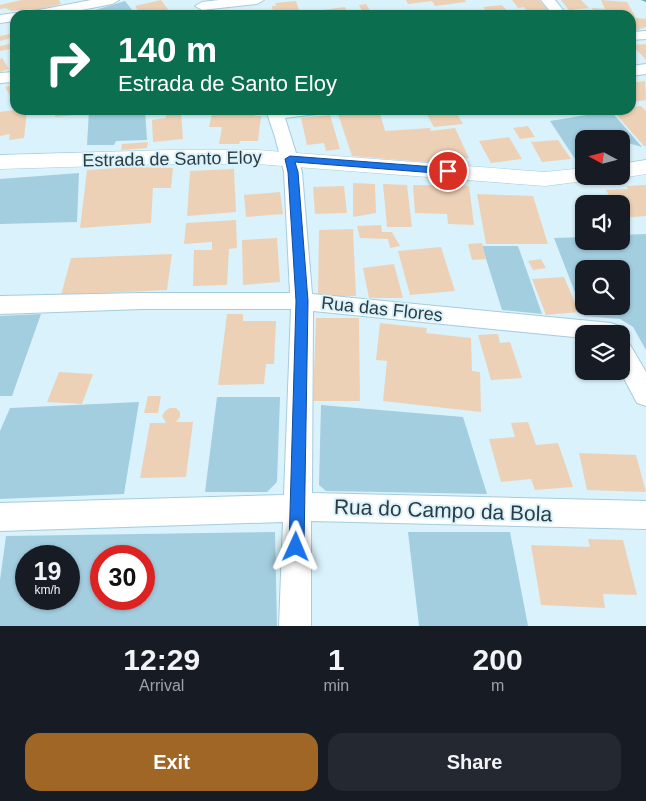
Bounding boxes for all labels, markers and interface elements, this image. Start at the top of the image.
icon: right [35,30,100,95]
text: 140 m [118,30,217,69]
text: Estrada de Santo Eloy [118,71,337,96]
north arrow [575,130,630,185]
map controls [575,130,630,380]
street label: Estrada de Santo Eloy [82,147,262,171]
pin [427,150,469,192]
icon: arrive [434,157,462,185]
button: sound [575,195,630,250]
button: search [575,260,630,315]
street label: Rua das Flores [320,293,444,325]
button: layers [575,325,630,380]
street label: Rua do Campo da Bola [334,495,553,525]
position arrow [269,520,321,572]
speed limit sign: 30 [90,545,155,610]
text: 19 [34,557,61,585]
text: km/h [34,583,61,597]
text: 12:29 [123,643,200,676]
text: 1 [328,643,345,676]
text: 200 [473,643,523,676]
text: Arrival [139,677,184,694]
text: min [323,677,349,694]
text: m [491,677,504,694]
button: Exit [25,733,318,791]
button: Share [328,733,621,791]

